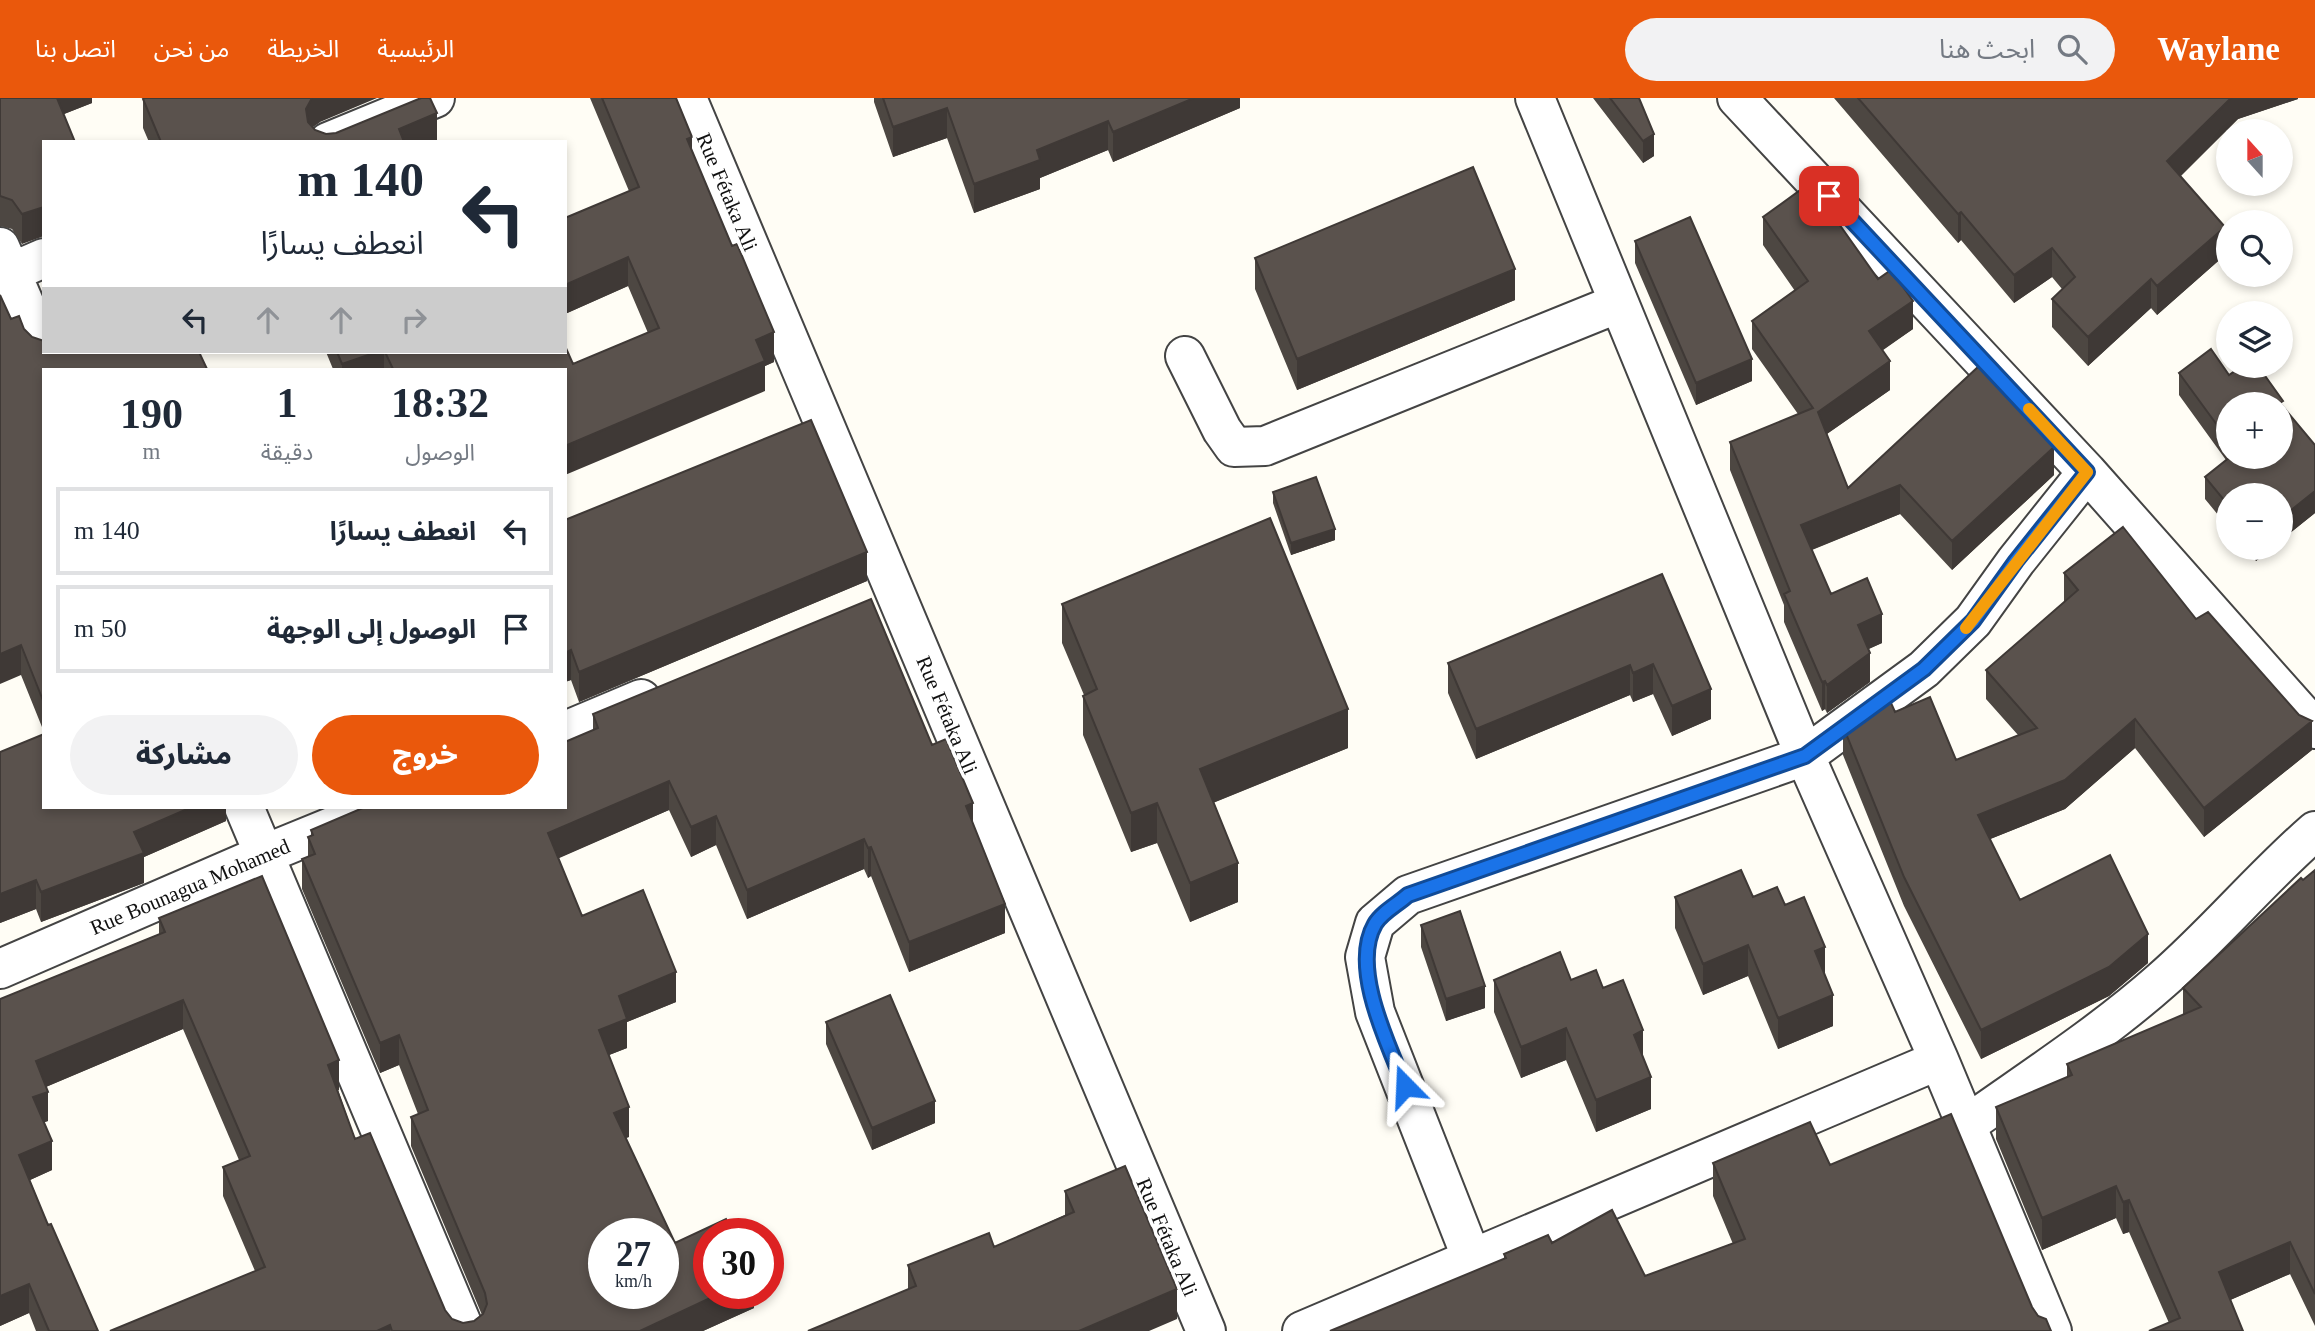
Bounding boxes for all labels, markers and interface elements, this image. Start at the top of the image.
search box [1625,18,2115,81]
icon: search [2053,30,2091,68]
text: Waylane [2157,31,2280,67]
text: ابحث هنا [1939,35,2035,64]
text: اتصل بنا [35,36,116,62]
text: من نحن [154,36,229,62]
text: الخريطة [267,36,339,62]
text: الرئيسية [377,36,454,62]
north arrow [2216,119,2292,196]
map controls [2216,119,2293,560]
street label: Rue Fétaka Ali [691,129,763,255]
text: 140 m [297,152,424,207]
pin [1799,166,1859,226]
icon: left [448,168,539,259]
icon: arrive [1810,177,1848,215]
button: search [2216,210,2293,287]
text: انعطف يسارًا [261,225,424,261]
icon: left [176,301,214,339]
icon: ahead [249,301,287,339]
icon: ahead [322,301,360,339]
icon: right [395,301,433,339]
button: layers [2216,301,2293,378]
text: 1 [277,380,298,426]
text: 18:32 [391,380,489,426]
text: 190 [120,391,183,437]
button: + [2216,392,2293,469]
text: m [142,439,160,464]
text: دقيقة [261,440,313,465]
text: الوصول [405,440,475,465]
button: − [2216,483,2293,560]
icon: left [497,512,535,550]
text: 140 m [74,516,140,545]
text: انعطف يسارًا [330,517,476,546]
icon: arrive [497,610,535,648]
text: 50 m [74,614,127,643]
text: الوصول إلى الوجهة [267,615,476,644]
street label: Rue Fétaka Ali [911,652,983,778]
button: مشاركة [70,715,298,795]
button: خروج [312,715,539,795]
street label: Rue Bounagua Mohamed [87,834,294,940]
position arrow [1368,1049,1442,1123]
street label: Rue Fétaka Ali [1131,1174,1203,1300]
speed limit sign: 30 [693,1218,784,1309]
text: 27 [616,1235,651,1274]
text: km/h [615,1271,652,1291]

